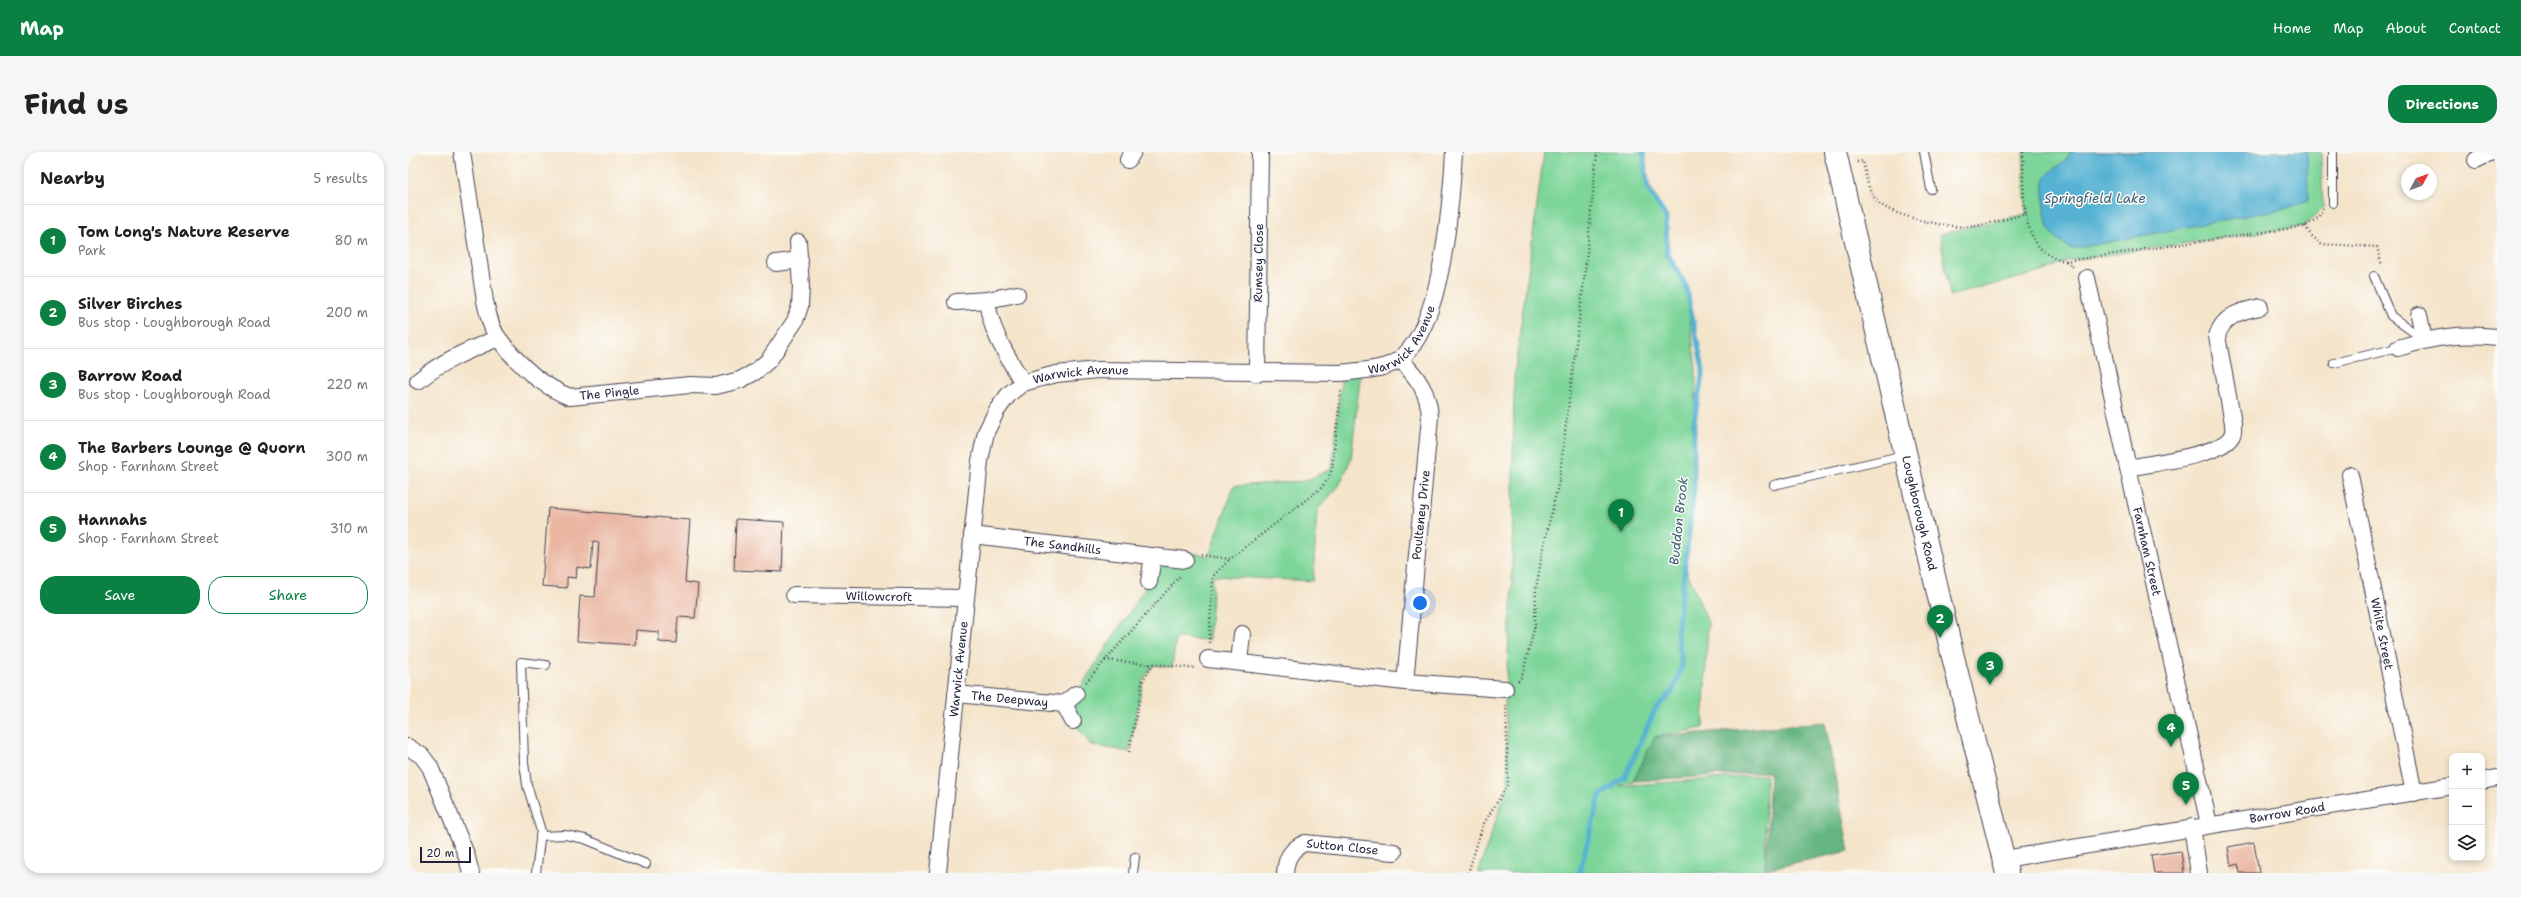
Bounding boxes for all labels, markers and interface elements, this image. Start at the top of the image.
text: Map [20,16,64,41]
text: Home [2273,19,2312,37]
text: Map [2334,19,2364,37]
text: About [2386,19,2427,37]
text: Contact [2449,19,2501,37]
text: Find us [24,85,129,123]
button: Directions [2388,85,2497,123]
north arrow [2401,164,2437,200]
text: Nearby [40,167,105,189]
text: 5 results [313,170,368,187]
water label: Springfield Lake [2044,190,2146,207]
text: Tom Long's Nature Reserve [78,222,290,242]
street label: Rumsey Close [1250,223,1267,303]
text: 1 [50,232,56,249]
text: 80 m [334,232,368,249]
text: Park [78,242,106,259]
text: Silver Birches [78,294,183,314]
street label: Warwick Avenue [1367,303,1439,378]
text: 2 [48,304,58,321]
text: 200 m [326,304,368,321]
text: Bus stop · Loughborough Road [78,314,271,331]
street label: Warwick Avenue [1031,362,1129,388]
text: Barrow Road [78,366,182,386]
text: 3 [48,376,58,393]
text: 220 m [326,376,368,393]
street label: The Pingle [579,382,640,404]
text: Bus stop · Loughborough Road [78,386,271,403]
text: The Barbers Lounge @ Quorn [78,438,305,458]
text: 4 [48,448,58,465]
text: 300 m [325,448,368,465]
street label: Loughborough Road [1898,454,1941,573]
text: Shop · Farnham Street [78,458,219,475]
street label: Poulteney Drive [1408,469,1434,561]
water label: Buddon Brook [1665,476,1692,566]
pin: 1 [1608,499,1634,532]
street label: Farnham Street [2129,506,2165,597]
text: Hannahs [78,510,147,530]
text: 5 [49,520,57,537]
text: 310 m [330,520,368,537]
text: Shop · Farnham Street [78,530,219,547]
street label: The Sandhills [1023,533,1102,558]
button: Save [40,576,200,614]
button: Share [208,576,368,614]
street label: Willowcroft [845,588,913,605]
your location [1410,593,1430,613]
street label: White Street [2367,596,2397,671]
pin: 2 [1927,605,1953,638]
street label: Warwick Avenue [946,620,972,718]
pin: 3 [1977,652,2003,685]
street label: The Deepway [970,687,1049,711]
pin: 4 [2158,714,2184,747]
map controls [2449,753,2485,861]
button: + [2449,753,2485,789]
pin: 5 [2173,772,2199,805]
button: − [2449,789,2485,825]
street label: Barrow Road [2248,799,2327,827]
button: layers [2449,825,2485,861]
street label: Sutton Close [1306,835,1379,858]
scale bar [420,845,471,864]
text: 20 m [426,846,454,861]

